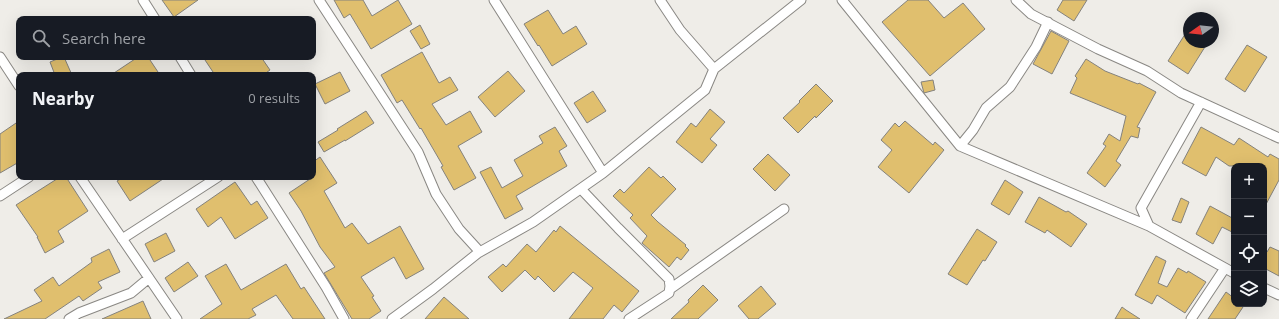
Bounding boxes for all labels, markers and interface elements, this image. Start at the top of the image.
north arrow [1183,12,1219,48]
search box [16,16,316,60]
icon: search [30,27,52,49]
text: Search here [62,28,146,48]
text: Nearby [32,87,94,110]
text: 0 results [248,89,300,107]
map controls [1231,163,1267,307]
button: + [1231,163,1267,199]
button: − [1231,199,1267,235]
button: locate [1231,235,1267,271]
button: layers [1231,271,1267,307]

